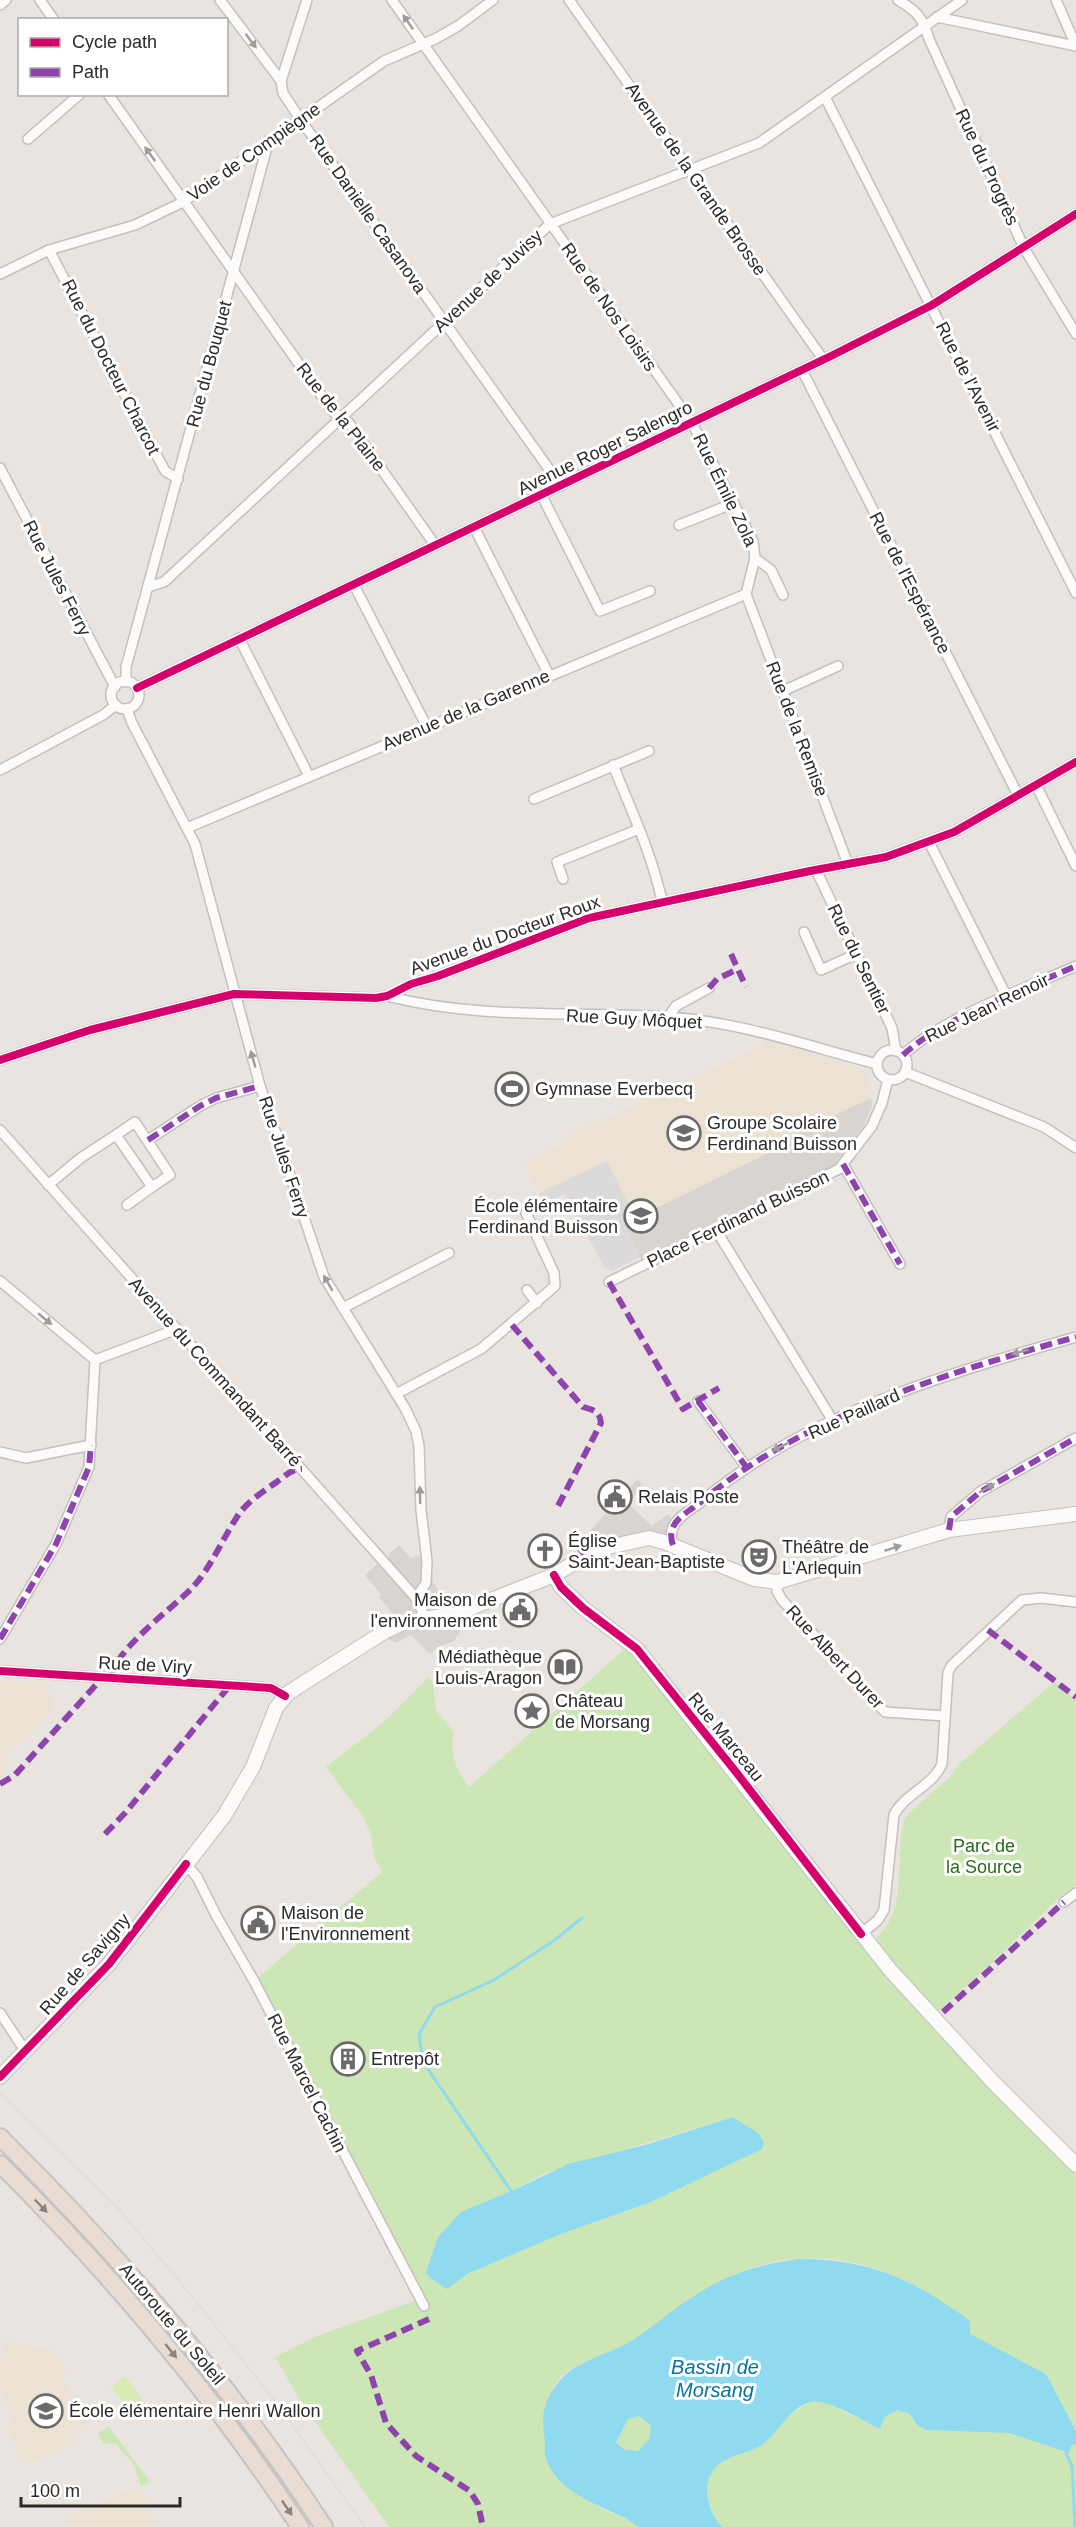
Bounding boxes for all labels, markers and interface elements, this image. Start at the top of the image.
one-way arrow [402,14,414,29]
legend [18,18,228,96]
text: Cycle path [72,32,157,52]
one-way arrow [244,33,256,48]
text: Path [72,62,109,82]
street label: Avenue de la Grande Brosse [622,79,770,279]
street label: Voie de Compiègne [184,99,324,205]
street label: Rue du Progrès [951,106,1023,228]
street label: Rue Danielle Casanova [306,131,431,298]
one-way arrow [144,146,156,162]
street label: Avenue de Juvisy [430,226,546,336]
street label: Rue de Nos Loisirs [557,239,661,375]
street label: Rue du Docteur Charcot [58,276,164,458]
street label: Rue du Bouquet [183,299,235,429]
street label: Rue de l'Avenir [932,318,1004,436]
street label: Rue de la Plaine [292,359,390,475]
street label: Avenue Roger Salengro [514,397,696,499]
street label: Rue Émile Zola [689,430,761,551]
street label: Rue de l'Espérance [866,509,954,657]
street label: Rue Jules Ferry [19,517,95,639]
street label: Rue de la Remise [762,659,832,799]
street label: Avenue de la Garenne [379,666,553,754]
street label: Avenue du Docteur Roux [407,891,603,979]
street label: Rue du Sentier [824,901,894,1017]
street label: Rue Jean Renoir [922,969,1052,1047]
street label: Rue Guy Môquet [566,1005,702,1033]
one-way arrow [248,1049,257,1067]
sports icon: Gymnase Everbecq [494,1071,530,1107]
place label: Gymnase Everbecq [535,1079,693,1099]
street label: Rue Jules Ferry [255,1093,313,1221]
place label: Groupe Scolaire Ferdinand Buisson [707,1113,857,1154]
school or university icon: Groupe Scolaire Ferdinand Buisson [666,1115,702,1151]
street label: Place Ferdinand Buisson [644,1166,832,1272]
place label: École élémentaire Ferdinand Buisson [468,1196,618,1237]
school or university icon: École élémentaire Ferdinand Buisson [623,1198,659,1234]
street label: Avenue du Commandant Barré [125,1273,305,1471]
one-way arrow [323,1274,333,1291]
one-way arrow [37,1312,52,1325]
one-way arrow [1010,1348,1029,1358]
street label: Rue Paillard [805,1385,903,1443]
one-way arrow [771,1442,788,1451]
public building icon: Relais Poste [597,1479,633,1515]
one-way arrow [979,1483,996,1493]
one-way arrow [416,1486,425,1505]
place label: Relais Poste [638,1487,739,1507]
place label: Église Saint-Jean-Baptiste [568,1531,725,1572]
church icon: Église Saint-Jean-Baptiste [527,1533,563,1569]
place label: Théâtre de L'Arlequin [782,1537,869,1578]
theatre icon: Théâtre de L'Arlequin [741,1539,777,1575]
one-way arrow [884,1543,902,1552]
place label: Maison de l'environnement [370,1590,497,1631]
public building icon: Maison de l'environnement [502,1592,538,1628]
street label: Rue Albert Durer [782,1601,888,1713]
place label: Médiathèque Louis-Aragon [435,1647,542,1688]
library icon: Médiathèque Louis-Aragon [547,1649,583,1685]
street label: Rue de Viry [98,1653,192,1677]
street label: Rue Marceau [684,1689,768,1785]
place label: Château de Morsang [555,1691,650,1732]
place icon: Château de Morsang [514,1693,550,1729]
park label: Parc de la Source [946,1836,1022,1877]
place label: Maison de l'Environnement [281,1903,410,1944]
public building icon: Maison de l'Environnement [240,1905,276,1941]
street label: Rue de Savigny [36,1909,134,2019]
street label: Rue Marcel Cachin [263,2010,351,2156]
building icon: Entrepôt [330,2041,366,2077]
place label: Entrepôt [371,2049,439,2069]
one-way arrow [34,2198,48,2212]
street label: Autoroute du Soleil [115,2259,229,2389]
one-way arrow [164,2343,177,2358]
water label: Bassin de Morsang [671,2356,759,2401]
school or university icon: École élémentaire Henri Wallon [28,2393,64,2429]
place label: École élémentaire Henri Wallon [69,2401,320,2421]
scale bar [21,2470,180,2508]
text: 100 m [30,2481,80,2501]
one-way arrow [281,2499,293,2515]

